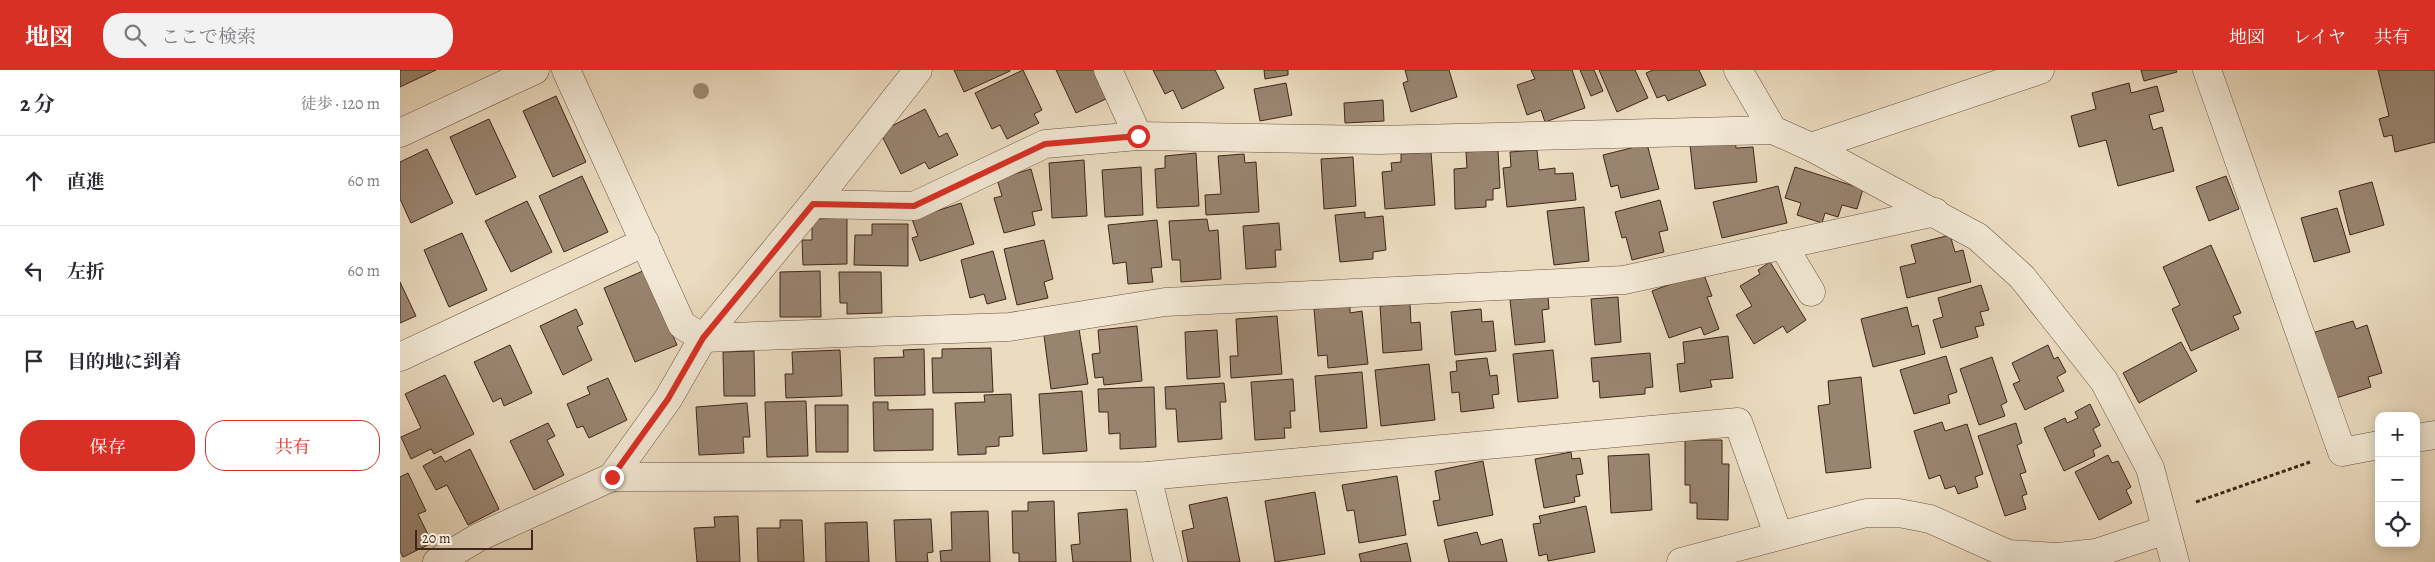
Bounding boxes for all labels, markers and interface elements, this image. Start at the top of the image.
search box [103,13,453,58]
text: 地図 [25,21,73,53]
icon: search [121,21,149,49]
text: ここで検索 [161,24,256,50]
text: 地図 [2229,25,2265,49]
text: レイヤ [2293,25,2346,49]
text: 共有 [2374,25,2410,49]
text: 2 分 [20,90,55,118]
text: 徒歩 · 120 m [300,93,380,115]
route start [1127,125,1150,148]
icon: ahead [20,167,48,195]
text: 直進 [67,169,105,195]
text: 60 m [348,170,380,192]
icon: left [20,257,48,285]
text: 左折 [67,259,105,285]
text: 60 m [348,260,380,282]
icon: arrive [20,347,48,375]
text: 目的地に到着 [67,349,181,375]
map controls [2375,412,2420,547]
button: + [2375,412,2420,457]
button: 保存 [20,420,195,471]
button: 共有 [205,420,380,471]
button: − [2375,457,2420,502]
route end [601,466,624,489]
button: locate [2375,502,2420,547]
scale bar [415,527,532,550]
text: 20 m [422,529,451,548]

